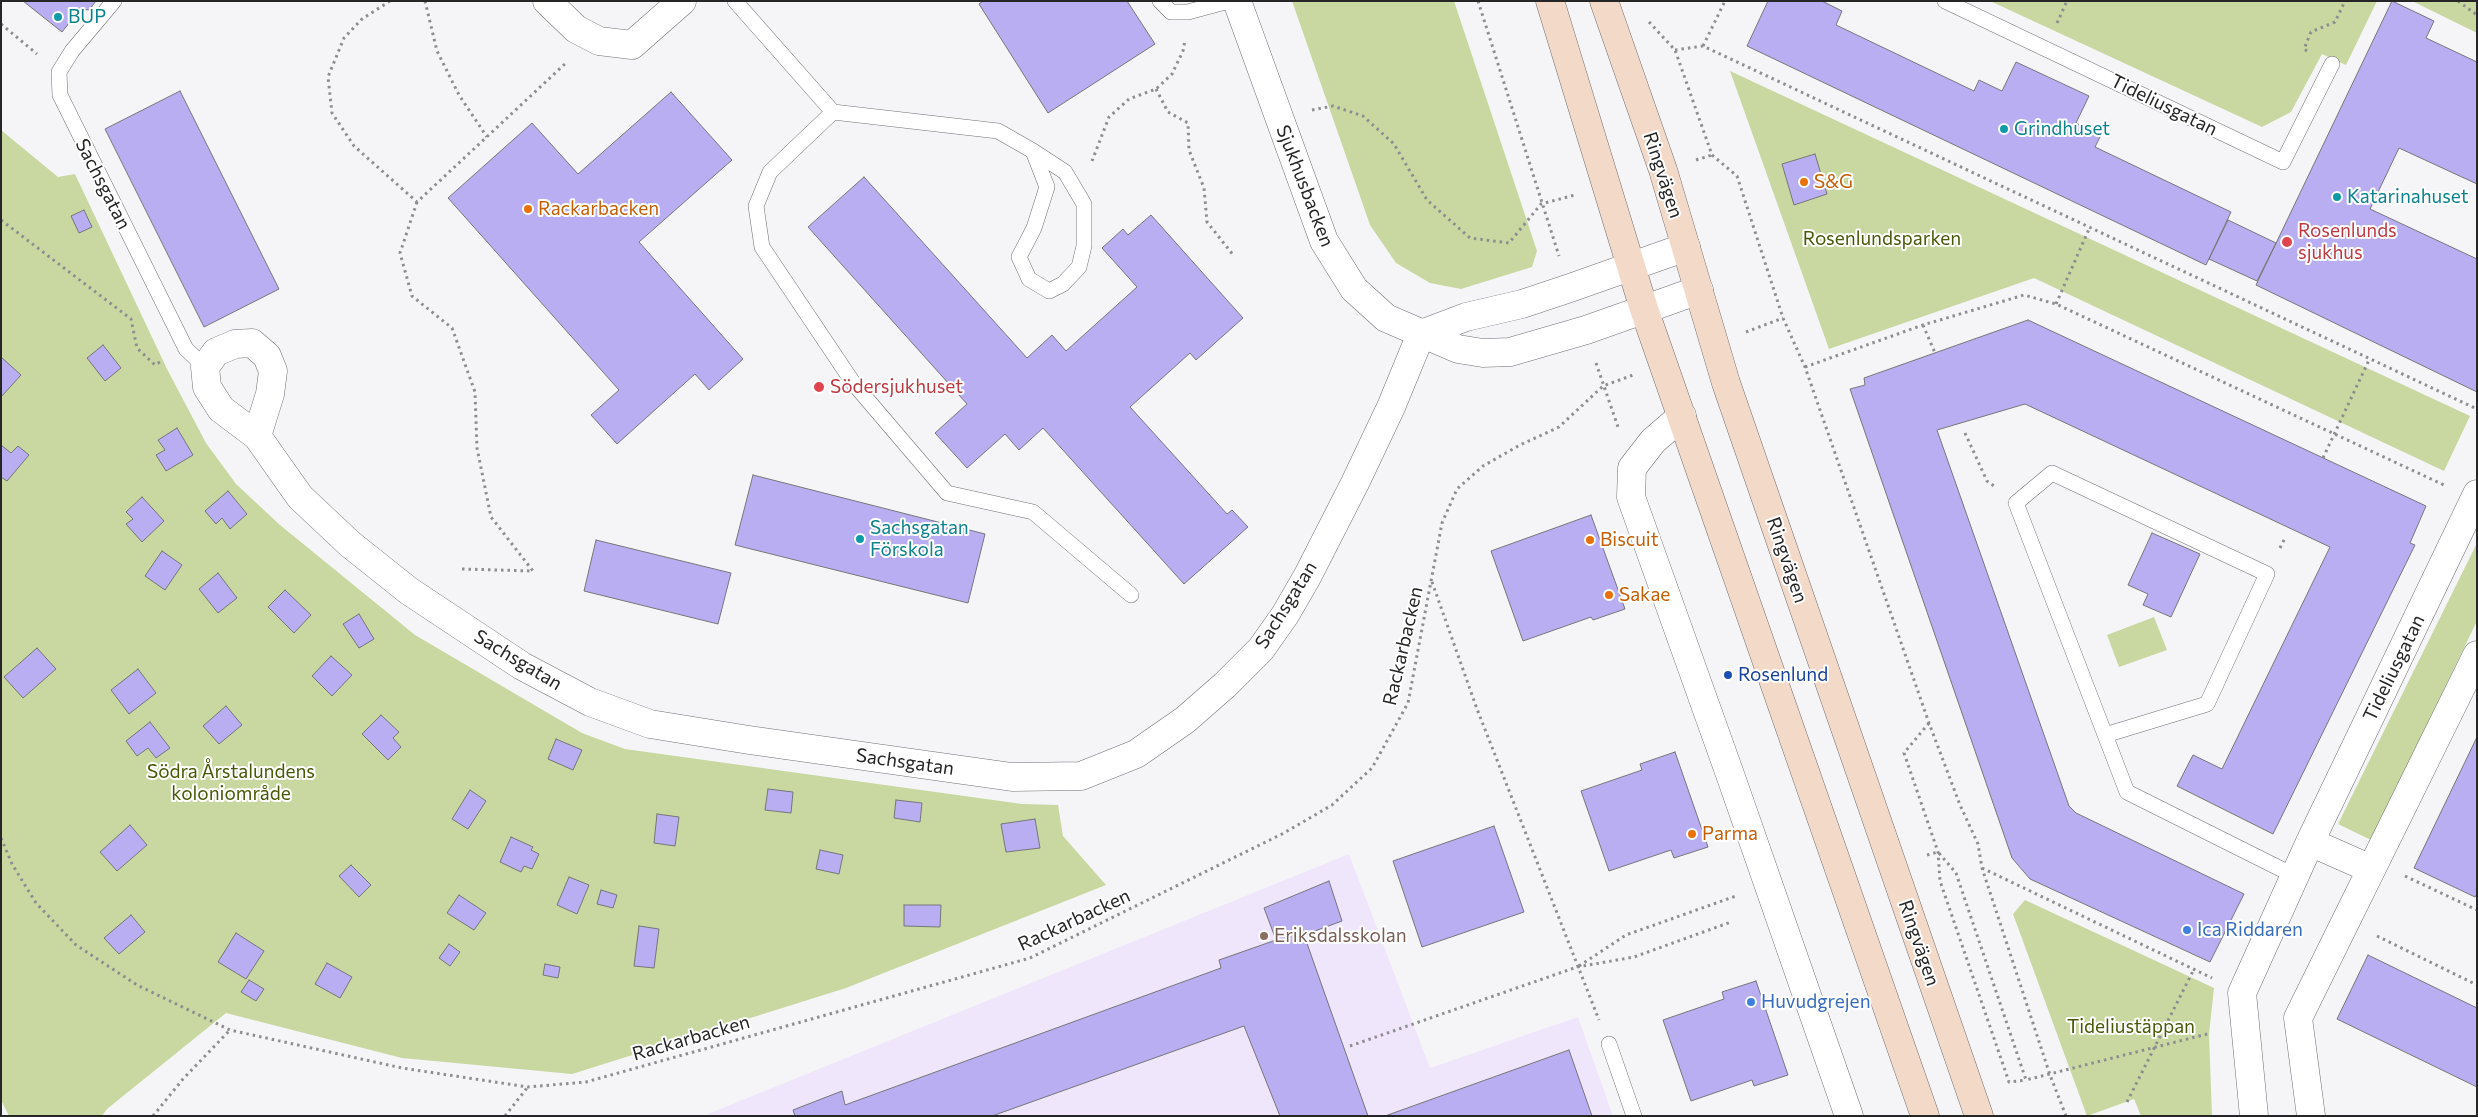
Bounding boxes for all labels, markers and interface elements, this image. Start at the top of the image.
place label: BUP [68,6,106,28]
marker: BUP [52,11,64,23]
street label: Tideliusgatan [2107,69,2221,141]
place label: Grindhuset [2014,118,2110,140]
street label: Sjukhusbacken [1271,122,1339,250]
marker: Grindhuset [1998,123,2010,135]
street label: Ringvägen [1638,129,1688,221]
street label: Sachsgatan [70,135,136,233]
place label: S&G [1814,171,1853,193]
marker: S&G [1798,176,1810,188]
place label: Katarinahuset [2347,186,2469,208]
marker: Katarinahuset [2331,191,2343,203]
place label: Rackarbacken [538,198,659,220]
marker: Rackarbacken [522,203,534,215]
place label: Rosenlunds sjukhus [2298,220,2397,264]
park label: Rosenlundsparken [1803,228,1961,250]
marker: Rosenlunds sjukhus [2280,235,2294,249]
place label: Södersjukhuset [830,376,963,398]
marker: Södersjukhuset [812,380,826,394]
street label: Ringvägen [1762,514,1812,606]
place label: Sachsgatan Förskola [870,517,969,561]
place label: Biscuit [1600,529,1658,551]
marker: Sachsgatan Förskola [854,533,866,545]
marker: Biscuit [1584,534,1596,546]
street label: Sachsgatan [1250,557,1322,653]
street label: Rackarbacken [1378,584,1428,708]
place label: Sakae [1619,584,1670,606]
marker: Sakae [1603,589,1615,601]
street label: Tideliusgatan [2358,611,2430,725]
street label: Sachsgatan [470,625,566,695]
place label: Rosenlund [1738,664,1828,686]
marker: Rosenlund [1722,669,1734,681]
street label: Sachsgatan [855,744,955,780]
park label: Södra Årstalundens koloniområde [147,761,315,805]
place label: Parma [1702,823,1758,845]
marker: Parma [1686,828,1698,840]
street label: Rackarbacken [1014,884,1134,956]
street label: Ringvägen [1894,897,1944,989]
place label: Ica Riddaren [2197,919,2303,941]
marker: Ica Riddaren [2181,924,2193,936]
place label: Eriksdalsskolan [1274,925,1407,947]
marker: Eriksdalsskolan [1258,930,1270,942]
place label: Huvudgrejen [1761,991,1871,1013]
marker: Huvudgrejen [1745,996,1757,1008]
street label: Rackarbacken [630,1010,752,1066]
park label: Tideliustäppan [2067,1016,2195,1038]

